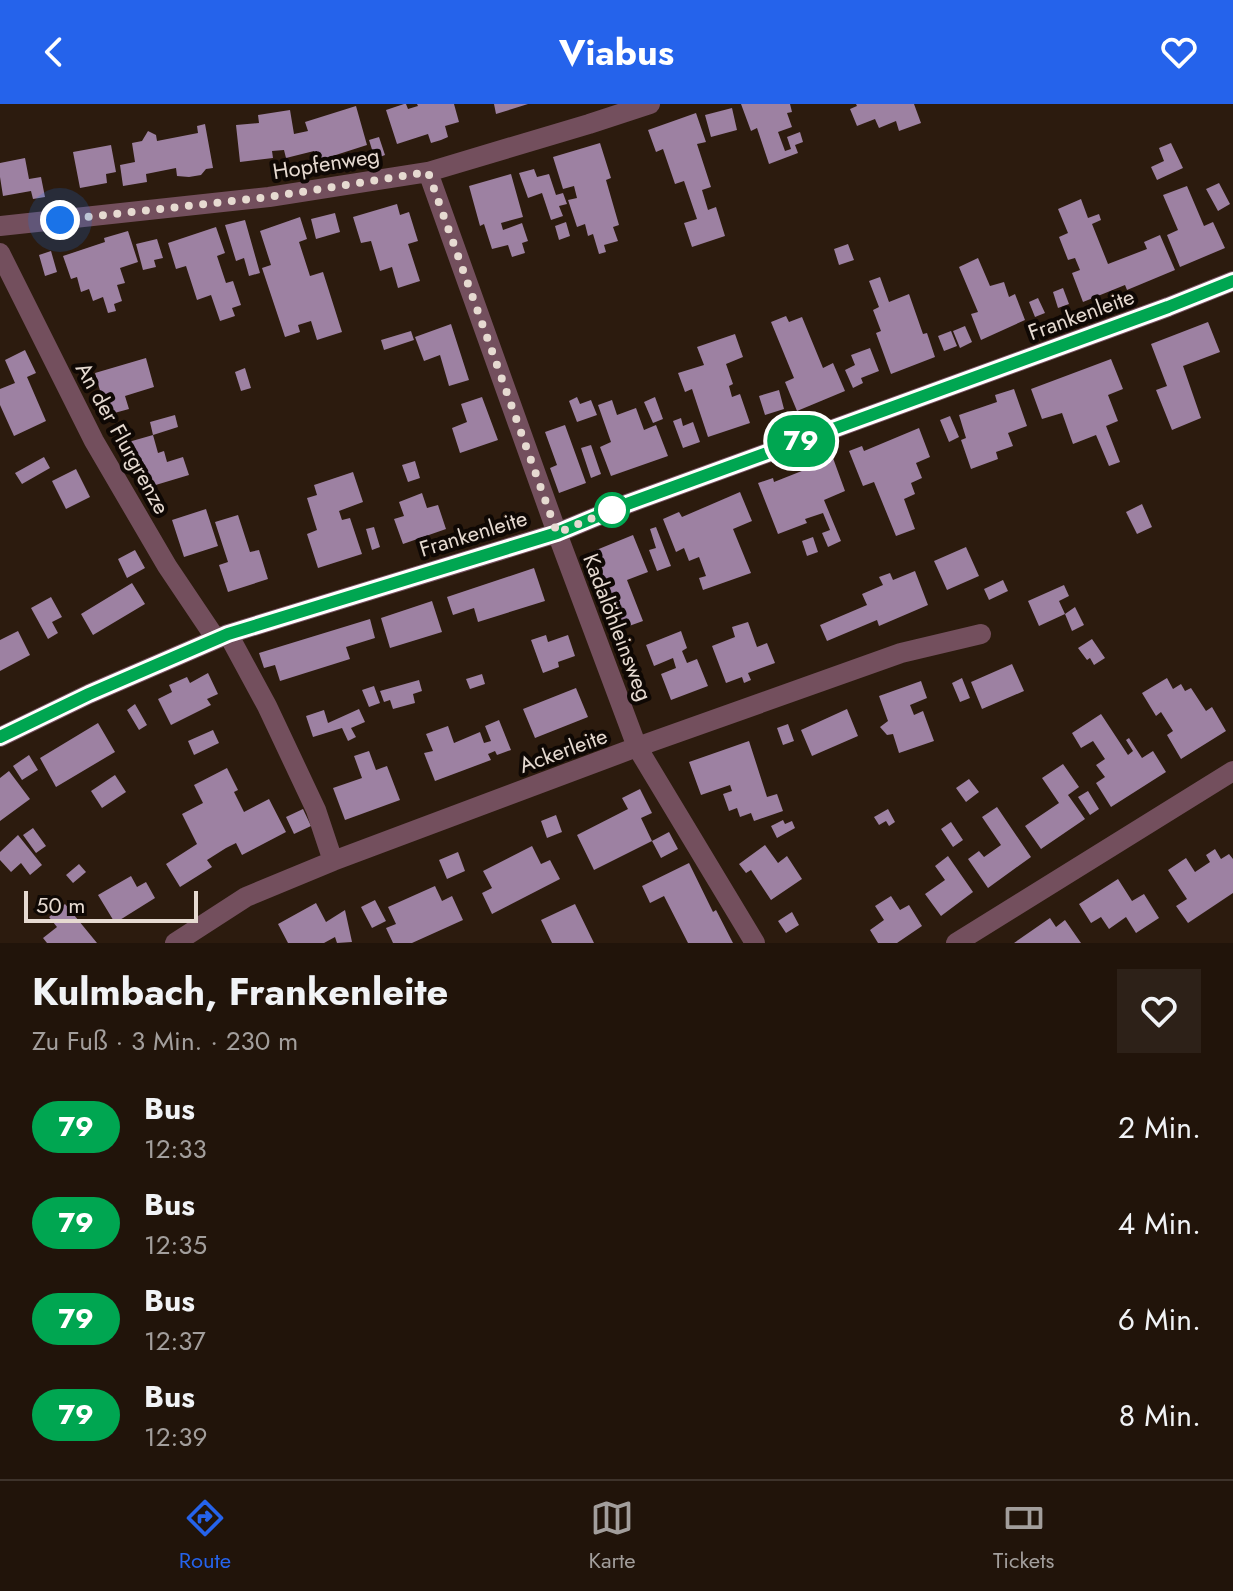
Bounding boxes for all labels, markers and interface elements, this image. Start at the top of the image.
text: Viabus [559,26,674,78]
icon: back [32,30,76,74]
icon: heart [1157,30,1201,74]
street label: Hopfenweg [270,139,382,187]
your location [40,200,80,240]
street label: Frankenleite [1023,280,1139,348]
street label: An der Flurgrenze [68,356,178,520]
line badge: 79 [765,415,837,467]
text: 79 [783,420,819,461]
unlabelled marker [595,493,629,527]
street label: Frankenleite [415,501,531,565]
street label: Kadalöhleinsweg [575,549,661,705]
street label: Ackerleite [514,719,612,781]
scale bar [24,887,198,923]
text: 50 m [36,889,85,921]
text: Kulmbach, Frankenleite [32,964,448,1019]
button: heart [1117,969,1201,1053]
text: Zu Fuß · 3 Min. · 230 m [32,1022,298,1060]
text: Bus [144,1087,195,1130]
text: 79 [58,1106,94,1147]
text: 2 Min. [1118,1106,1201,1149]
text: 12:33 [144,1130,207,1168]
text: Bus [144,1183,195,1226]
text: 79 [58,1202,94,1243]
text: 4 Min. [1118,1202,1201,1245]
text: 12:35 [144,1226,207,1264]
text: Bus [144,1279,195,1322]
text: 79 [58,1298,94,1339]
text: 6 Min. [1118,1298,1201,1341]
text: 12:37 [144,1322,206,1360]
text: Bus [144,1375,195,1418]
text: 79 [58,1394,94,1435]
text: 8 Min. [1119,1394,1201,1437]
text: 12:39 [144,1418,207,1456]
tab: Route [179,1496,231,1576]
tab: Karte [589,1496,636,1576]
tab: Tickets [993,1496,1054,1576]

